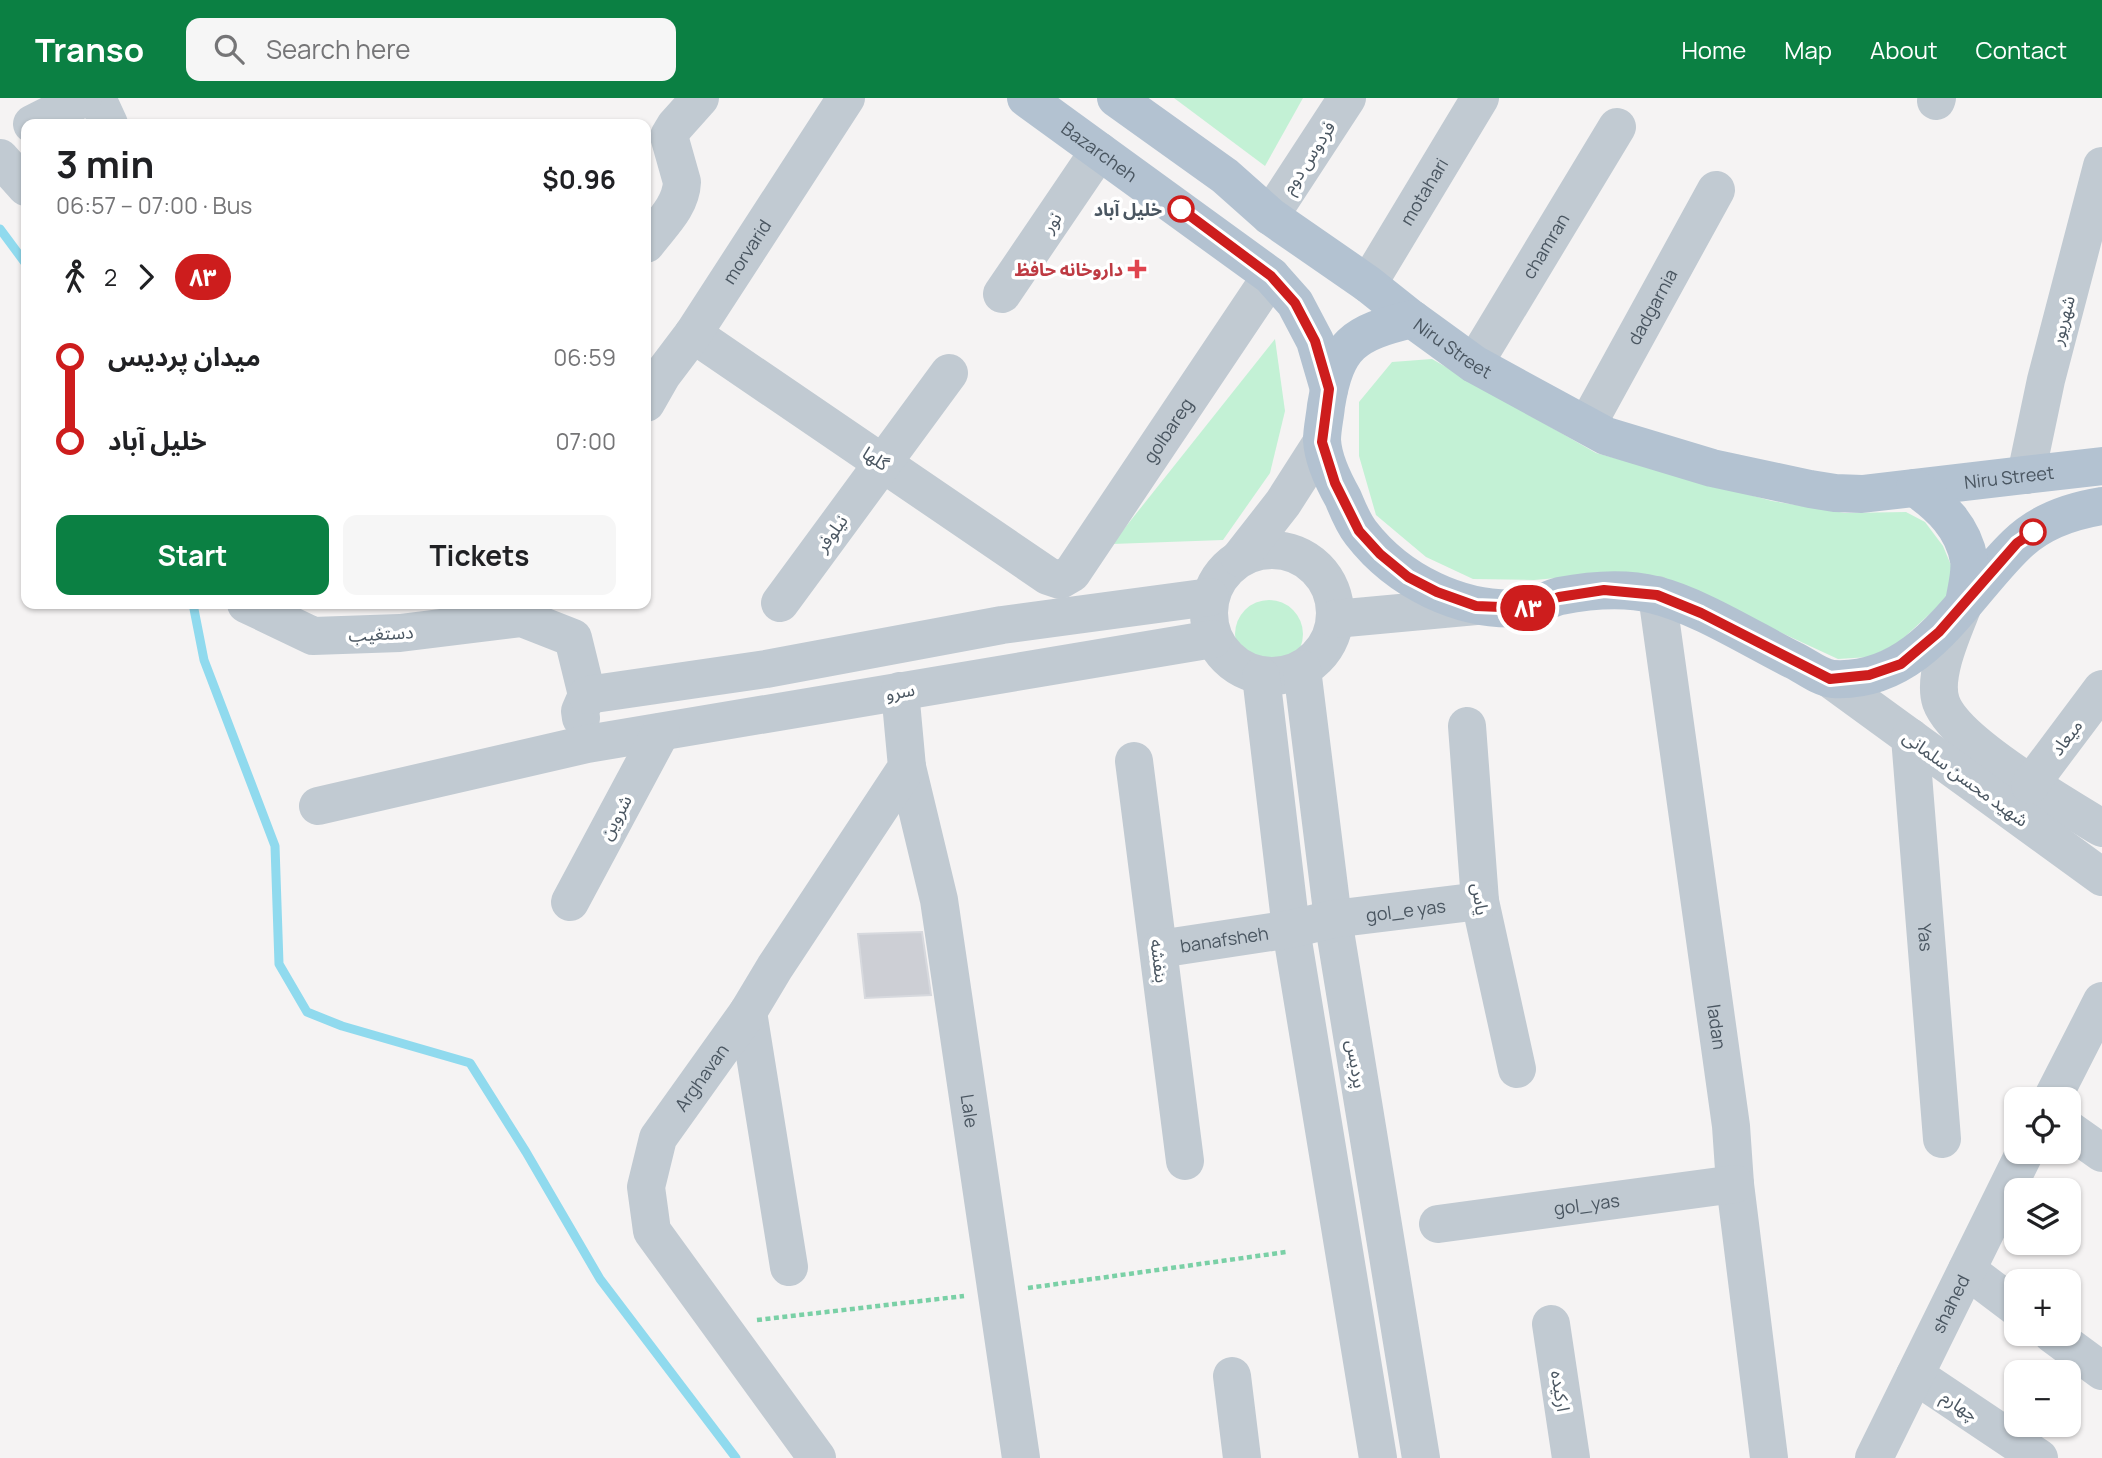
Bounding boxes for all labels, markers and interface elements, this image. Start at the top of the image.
search box [186,18,676,81]
text: Transo [35,27,144,72]
icon: search [210,30,248,68]
text: Search here [266,31,411,67]
text: Home [1681,33,1746,66]
text: Map [1784,33,1832,66]
text: About [1870,33,1938,66]
text: Contact [1976,33,2067,66]
street label: Bazarcheh [1057,116,1142,187]
street label: فردوس دوم [1276,116,1343,200]
text: 3 min [56,137,154,189]
street label: motahari [1394,153,1453,230]
text: $0.96 [542,161,616,197]
text: 06:57 – 07:00 · Bus [56,189,252,221]
marker: خلیل آباد [1168,196,1194,222]
place label: خلیل آباد [1094,197,1162,221]
street label: نور [1035,207,1067,238]
street label: chamran [1516,208,1574,283]
street label: morvarid [717,215,776,288]
place label: داروخانه حافظ [1014,257,1123,281]
icon: walk [56,258,94,296]
icon: forward [127,258,165,296]
text: ۸۳ [189,260,217,293]
text: 2 [104,261,117,293]
marker: داروخانه حافظ [1129,261,1145,277]
street label: dadgarnia [1621,264,1683,349]
street label: شهریور [2044,293,2080,348]
street label: Niru Street [1409,312,1496,384]
text: میدان پردیس [108,338,261,374]
text: 06:59 [553,341,616,373]
street label: golbareg [1137,393,1198,468]
text: خلیل آباد [108,422,207,458]
text: 07:00 [555,425,616,457]
street label: گلها [858,440,894,476]
street label: Niru Street [1963,460,2055,494]
street label: نیلوفر [809,510,853,557]
button: Start [56,515,329,595]
button: Tickets [343,515,616,595]
unlabelled marker [2020,519,2046,545]
line badge: ۸۳ [1496,585,1560,631]
text: ۸۳ [1514,591,1542,624]
street label: دستغیب [348,619,414,647]
street label: سرو [883,677,917,705]
street label: میعاد [2045,714,2087,760]
street label: شهید محسن سلمانی [1899,724,2033,832]
street label: شروین [593,790,637,844]
street label: یاس [1467,881,1495,917]
street label: gol_e yas [1365,893,1447,927]
street label: banafsheh [1178,921,1270,958]
street label: Yas [1913,922,1939,952]
street label: بنفشه [1145,938,1175,984]
street label: ladan [1702,1003,1732,1051]
street label: پردیس [1341,1038,1373,1090]
street label: Arghavan [669,1039,734,1116]
map controls [2004,1087,2081,1437]
button: locate [2004,1087,2081,1164]
street label: Lale [956,1092,984,1129]
button: layers [2004,1178,2081,1255]
street label: gol_yas [1552,1188,1621,1220]
button: + [2004,1269,2081,1346]
street label: shahed [1926,1271,1975,1337]
button: − [2004,1360,2081,1437]
street label: ارکیده [1546,1369,1576,1413]
street label: چهارم [1935,1384,1983,1429]

